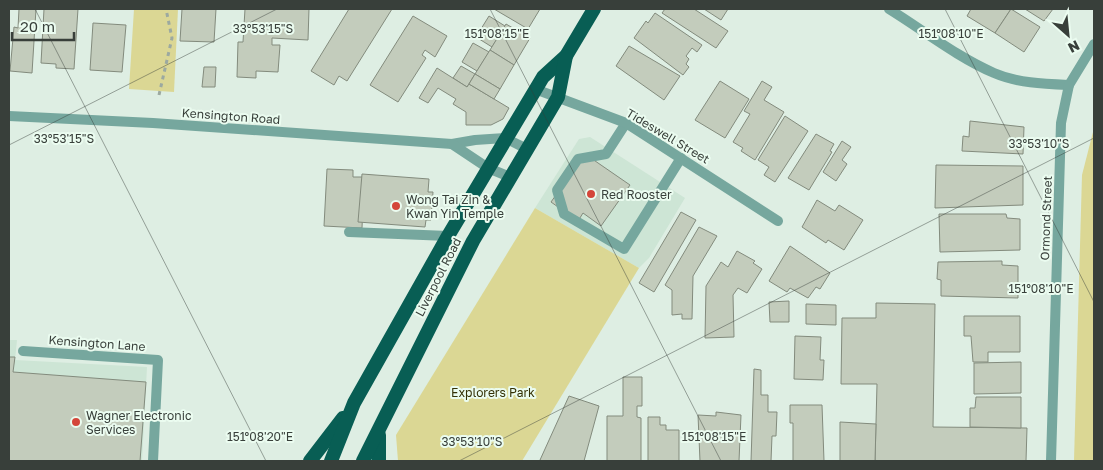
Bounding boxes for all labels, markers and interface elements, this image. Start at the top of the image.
scale bar [12,10,75,42]
north arrow [1043,10,1093,60]
text: 20 m [20,17,55,35]
text: 33°53'15"S [233,21,294,36]
text: 151°08'15"E [465,26,529,41]
text: 151°08'10"E [919,26,983,41]
text: N [1066,37,1083,57]
street label: Kensington Road [181,105,281,127]
street label: Tideswell Street [624,105,712,167]
text: 33°53'15"S [34,131,95,146]
text: 33°53'10"S [1009,136,1070,151]
street label: Ormond Street [1037,175,1055,261]
place label: Red Rooster [601,187,672,202]
marker: Red Rooster [585,188,597,200]
place label: Wong Tai Zin & Kwan Yin Temple [406,192,504,221]
marker: Wong Tai Zin & Kwan Yin Temple [390,200,402,212]
street label: Liverpool Road [412,235,464,319]
text: 151°08'10"E [1009,281,1073,296]
street label: Kensington Lane [48,332,146,354]
park label: Explorers Park [451,385,535,400]
place label: Wagner Electronic Services [86,408,192,437]
marker: Wagner Electronic Services [70,416,82,428]
text: 151°08'20"E [227,429,293,444]
text: 151°08'15"E [682,429,746,444]
text: 33°53'10"S [442,434,503,449]

